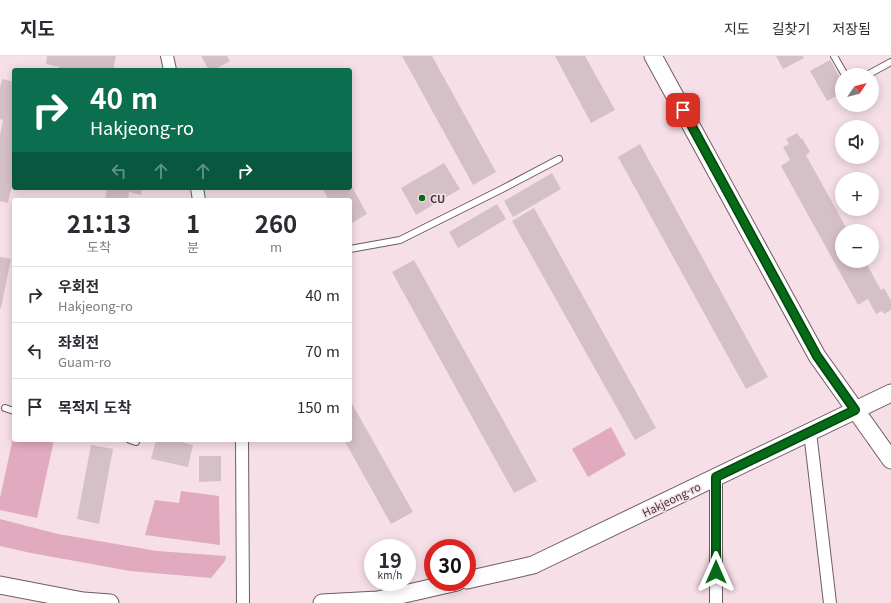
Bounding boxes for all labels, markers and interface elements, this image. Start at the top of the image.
text: 지도 [20,14,55,41]
text: 지도 [724,18,750,38]
text: 길찾기 [772,18,810,38]
text: 저장됨 [832,18,871,38]
north arrow [835,68,879,112]
map controls [835,68,879,268]
text: 40 m [90,77,158,117]
icon: right [24,84,76,136]
pin [666,93,700,127]
icon: arrive [672,99,694,121]
text: Hakjeong-ro [90,114,194,140]
button: sound [835,120,879,164]
icon: left [108,160,130,182]
icon: ahead [150,160,172,182]
icon: ahead [192,160,214,182]
icon: right [234,160,256,182]
button: + [835,172,879,216]
place label: CU [430,190,445,206]
marker: CU [417,193,427,203]
text: 21:13 [67,205,131,240]
text: 1 [186,205,200,240]
text: 260 [255,205,297,240]
button: − [835,224,879,268]
text: 도착 [87,237,111,256]
text: 분 [187,237,199,256]
text: m [270,237,282,256]
text: 우회전 [58,275,99,296]
icon: right [24,284,46,306]
text: 40 m [305,284,340,305]
text: Hakjeong-ro [58,296,133,315]
text: 좌회전 [58,331,99,352]
icon: left [24,340,46,362]
text: 70 m [305,340,340,361]
text: Guam-ro [58,352,111,371]
icon: arrive [24,396,46,418]
text: 목적지 도착 [58,396,131,417]
text: 150 m [297,396,340,417]
street label: Hakjeong-ro [639,478,703,520]
speed limit sign: 30 [424,539,476,591]
text: 19 [378,545,402,574]
position arrow [695,551,737,593]
text: km/h [378,567,402,582]

